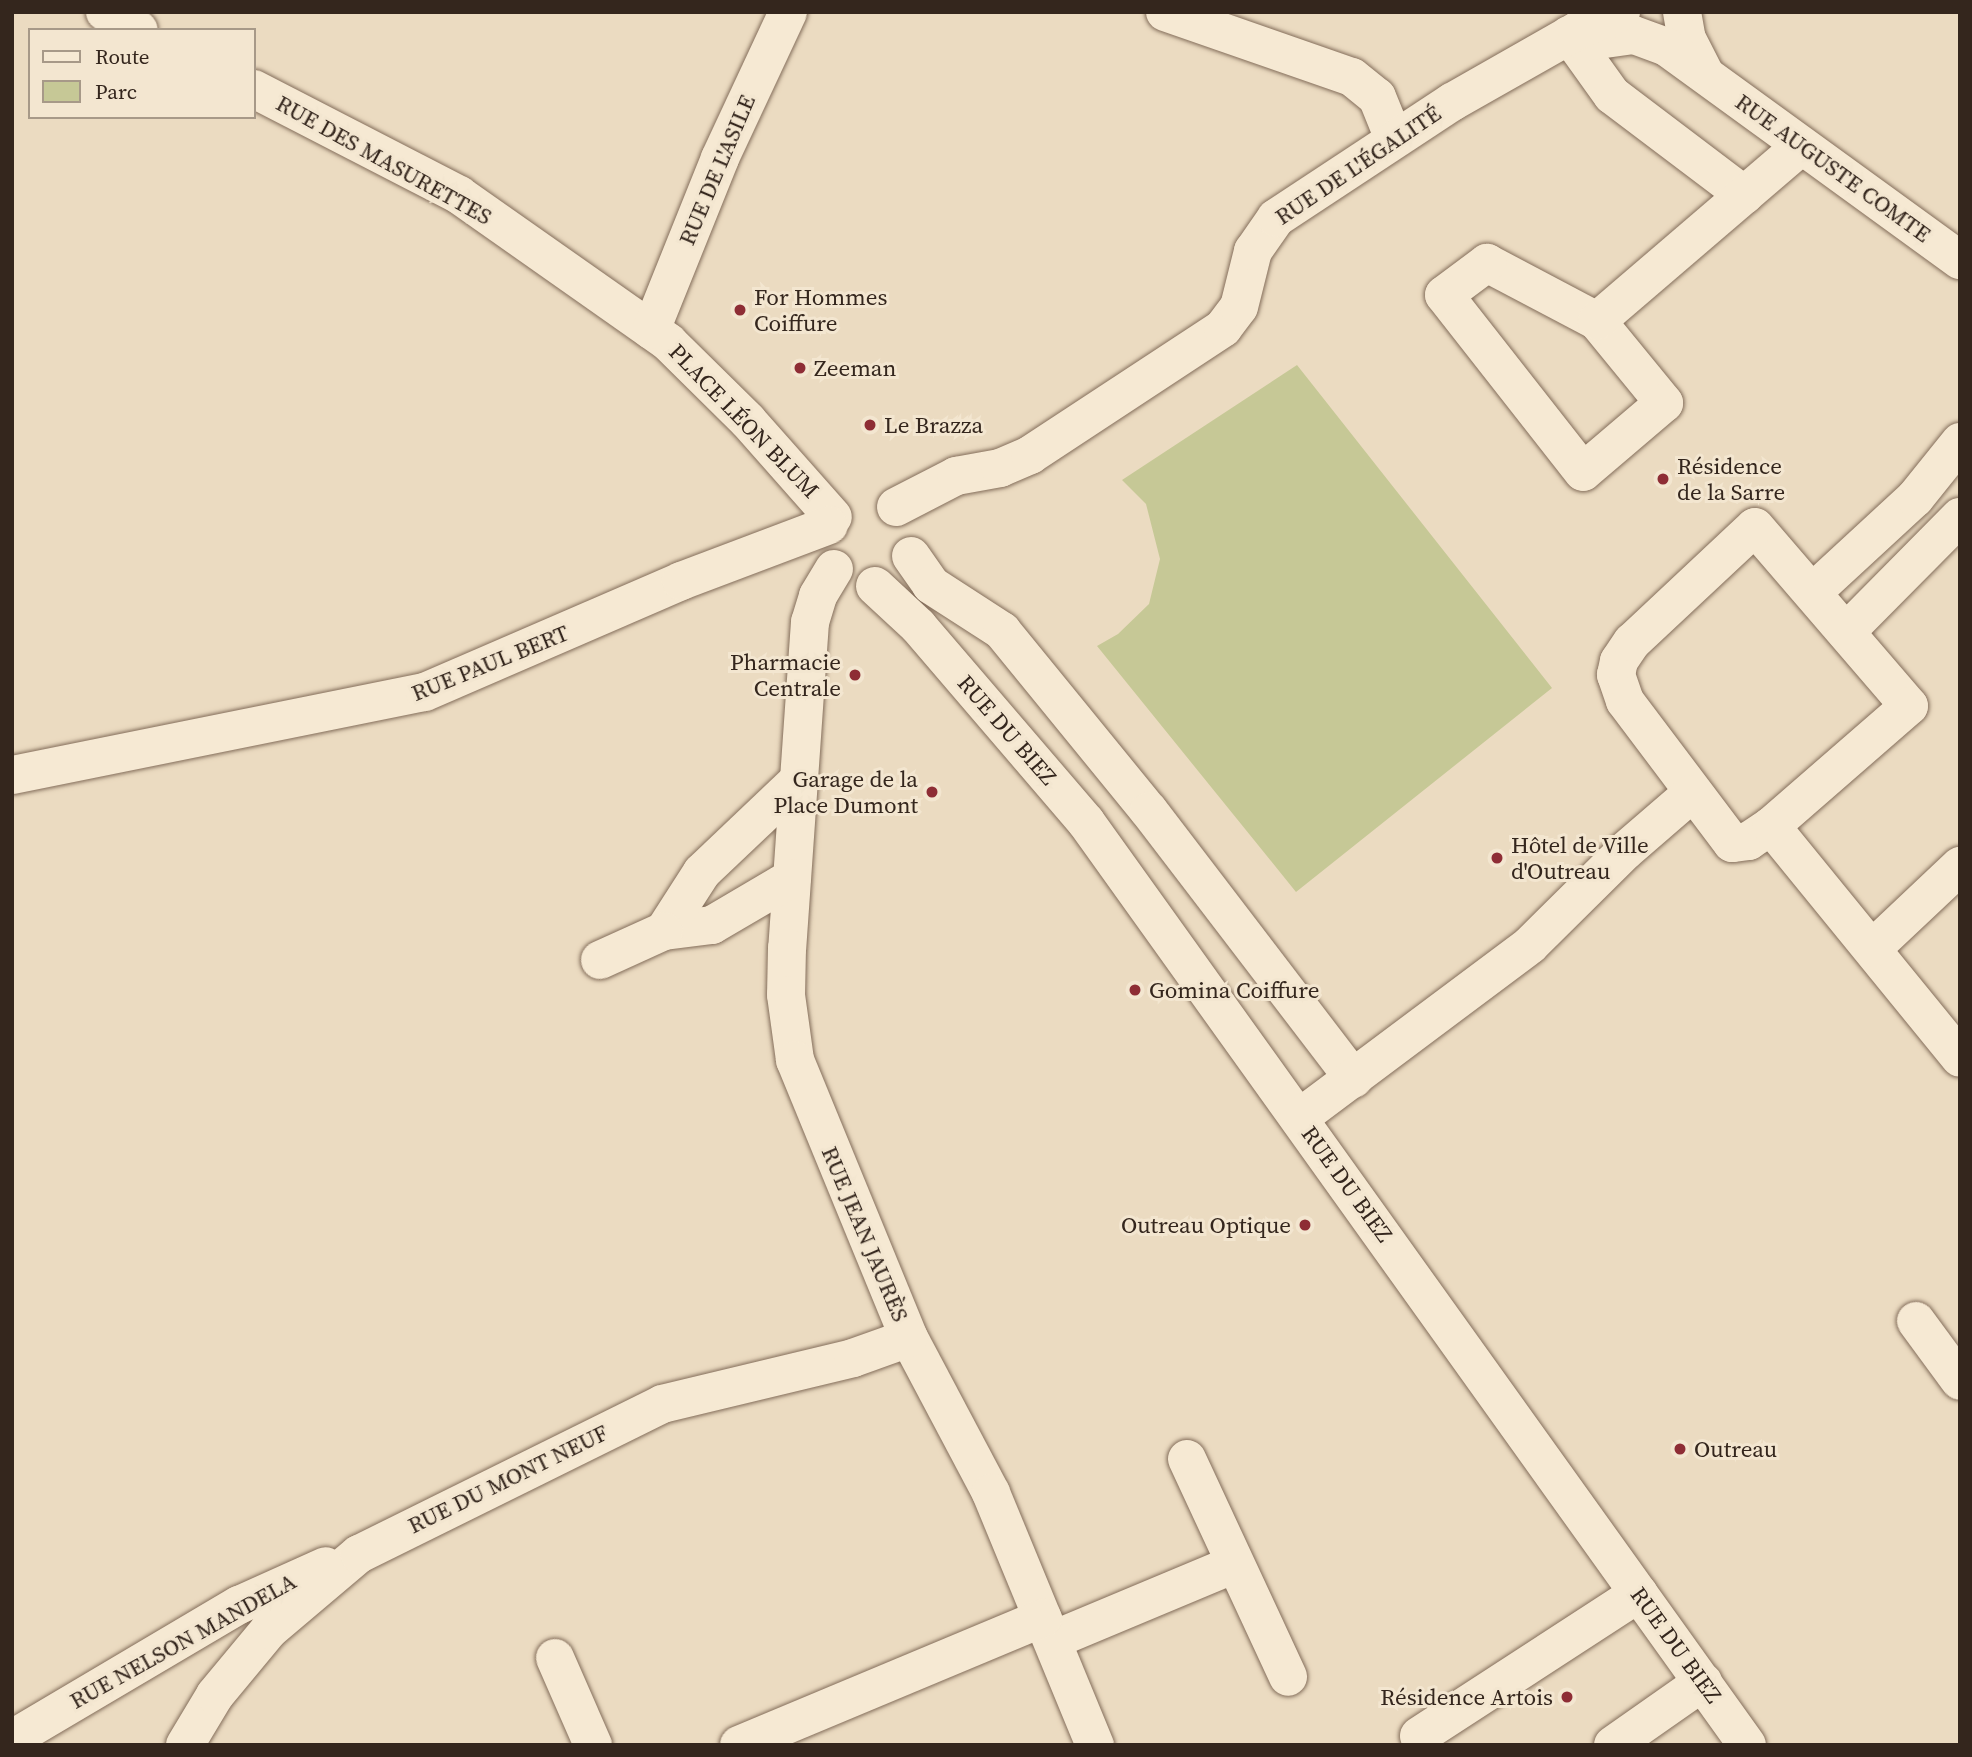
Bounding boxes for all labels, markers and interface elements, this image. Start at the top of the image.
legend [28,28,256,119]
text: Route [95,42,150,71]
text: Parc [95,77,137,106]
street label: RUE AUGUSTE COMTE [1730,88,1936,248]
street label: RUE DES MASURETTES [271,89,497,231]
street label: RUE DE L'ASILE [673,91,761,249]
street label: RUE DE L'ÉGALITÉ [1270,99,1446,231]
place label: For Hommes Coiffure [754,283,888,337]
marker: For Hommes Coiffure [732,302,748,318]
street label: PLACE LÉON BLUM [663,338,825,504]
place label: Zeeman [814,354,896,382]
marker: Zeeman [792,360,808,376]
place label: Le Brazza [884,411,983,439]
marker: Le Brazza [862,417,878,433]
place label: Résidence de la Sarre [1677,452,1785,506]
marker: Résidence de la Sarre [1655,471,1671,487]
street label: RUE PAUL BERT [407,619,573,707]
place label: Pharmacie Centrale [730,648,841,702]
marker: Pharmacie Centrale [847,667,863,683]
street label: RUE DU BIEZ [952,669,1062,791]
place label: Garage de la Place Dumont [773,765,918,819]
marker: Garage de la Place Dumont [924,784,940,800]
place label: Hôtel de Ville d'Outreau [1511,831,1649,885]
marker: Hôtel de Ville d'Outreau [1489,850,1505,866]
place label: Gomina Coiffure [1149,976,1319,1004]
marker: Gomina Coiffure [1127,982,1143,998]
street label: RUE DU BIEZ [1296,1121,1398,1247]
street label: RUE JEAN JAURÈS [816,1142,914,1326]
place label: Outreau Optique [1121,1211,1291,1239]
marker: Outreau Optique [1297,1217,1313,1233]
street label: RUE DU MONT NEUF [403,1418,613,1540]
place label: Outreau [1694,1435,1777,1463]
marker: Outreau [1672,1441,1688,1457]
street label: RUE NELSON MANDELA [65,1567,301,1715]
street label: RUE DU BIEZ [1625,1582,1727,1708]
place label: Résidence Artois [1380,1683,1553,1711]
marker: Résidence Artois [1559,1689,1575,1705]

